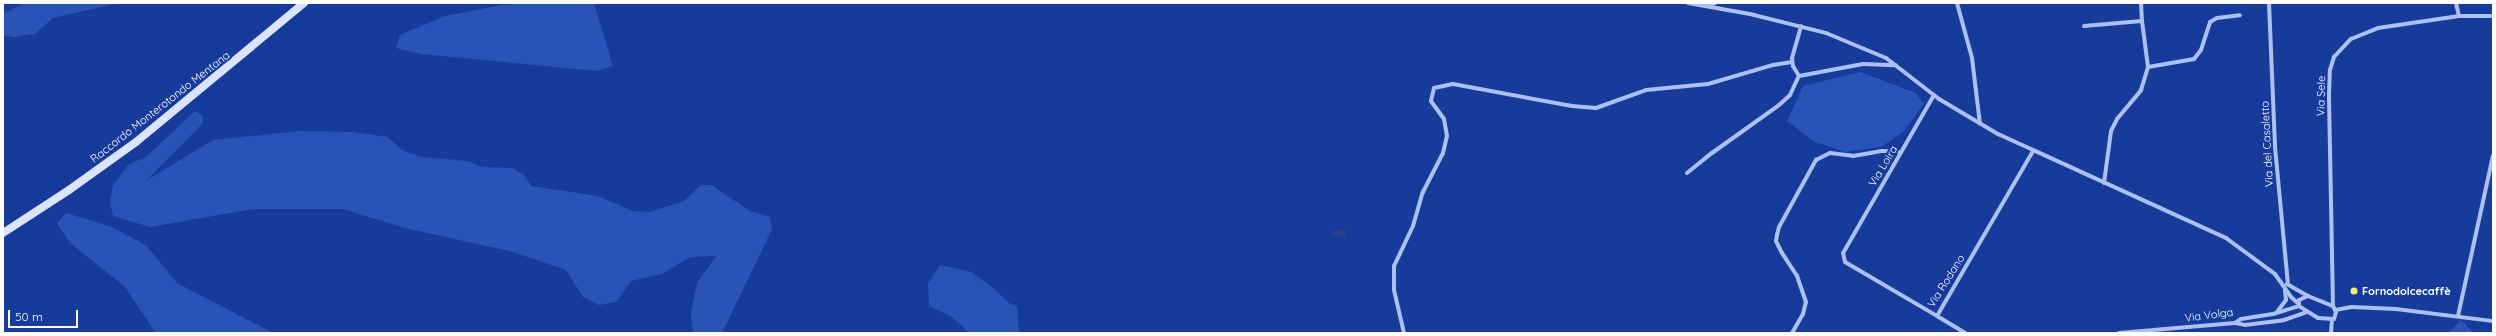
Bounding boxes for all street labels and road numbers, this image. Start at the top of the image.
street label: Raccordo Monterotondo Mentana [88,49,232,165]
street label: Via Sele [2314,76,2328,116]
street label: Via del Casaletto [2258,101,2276,187]
street label: Via Loira [1866,143,1900,189]
street label: Via Rodano [1925,252,1967,310]
street label: Via Volga [2184,305,2234,325]

